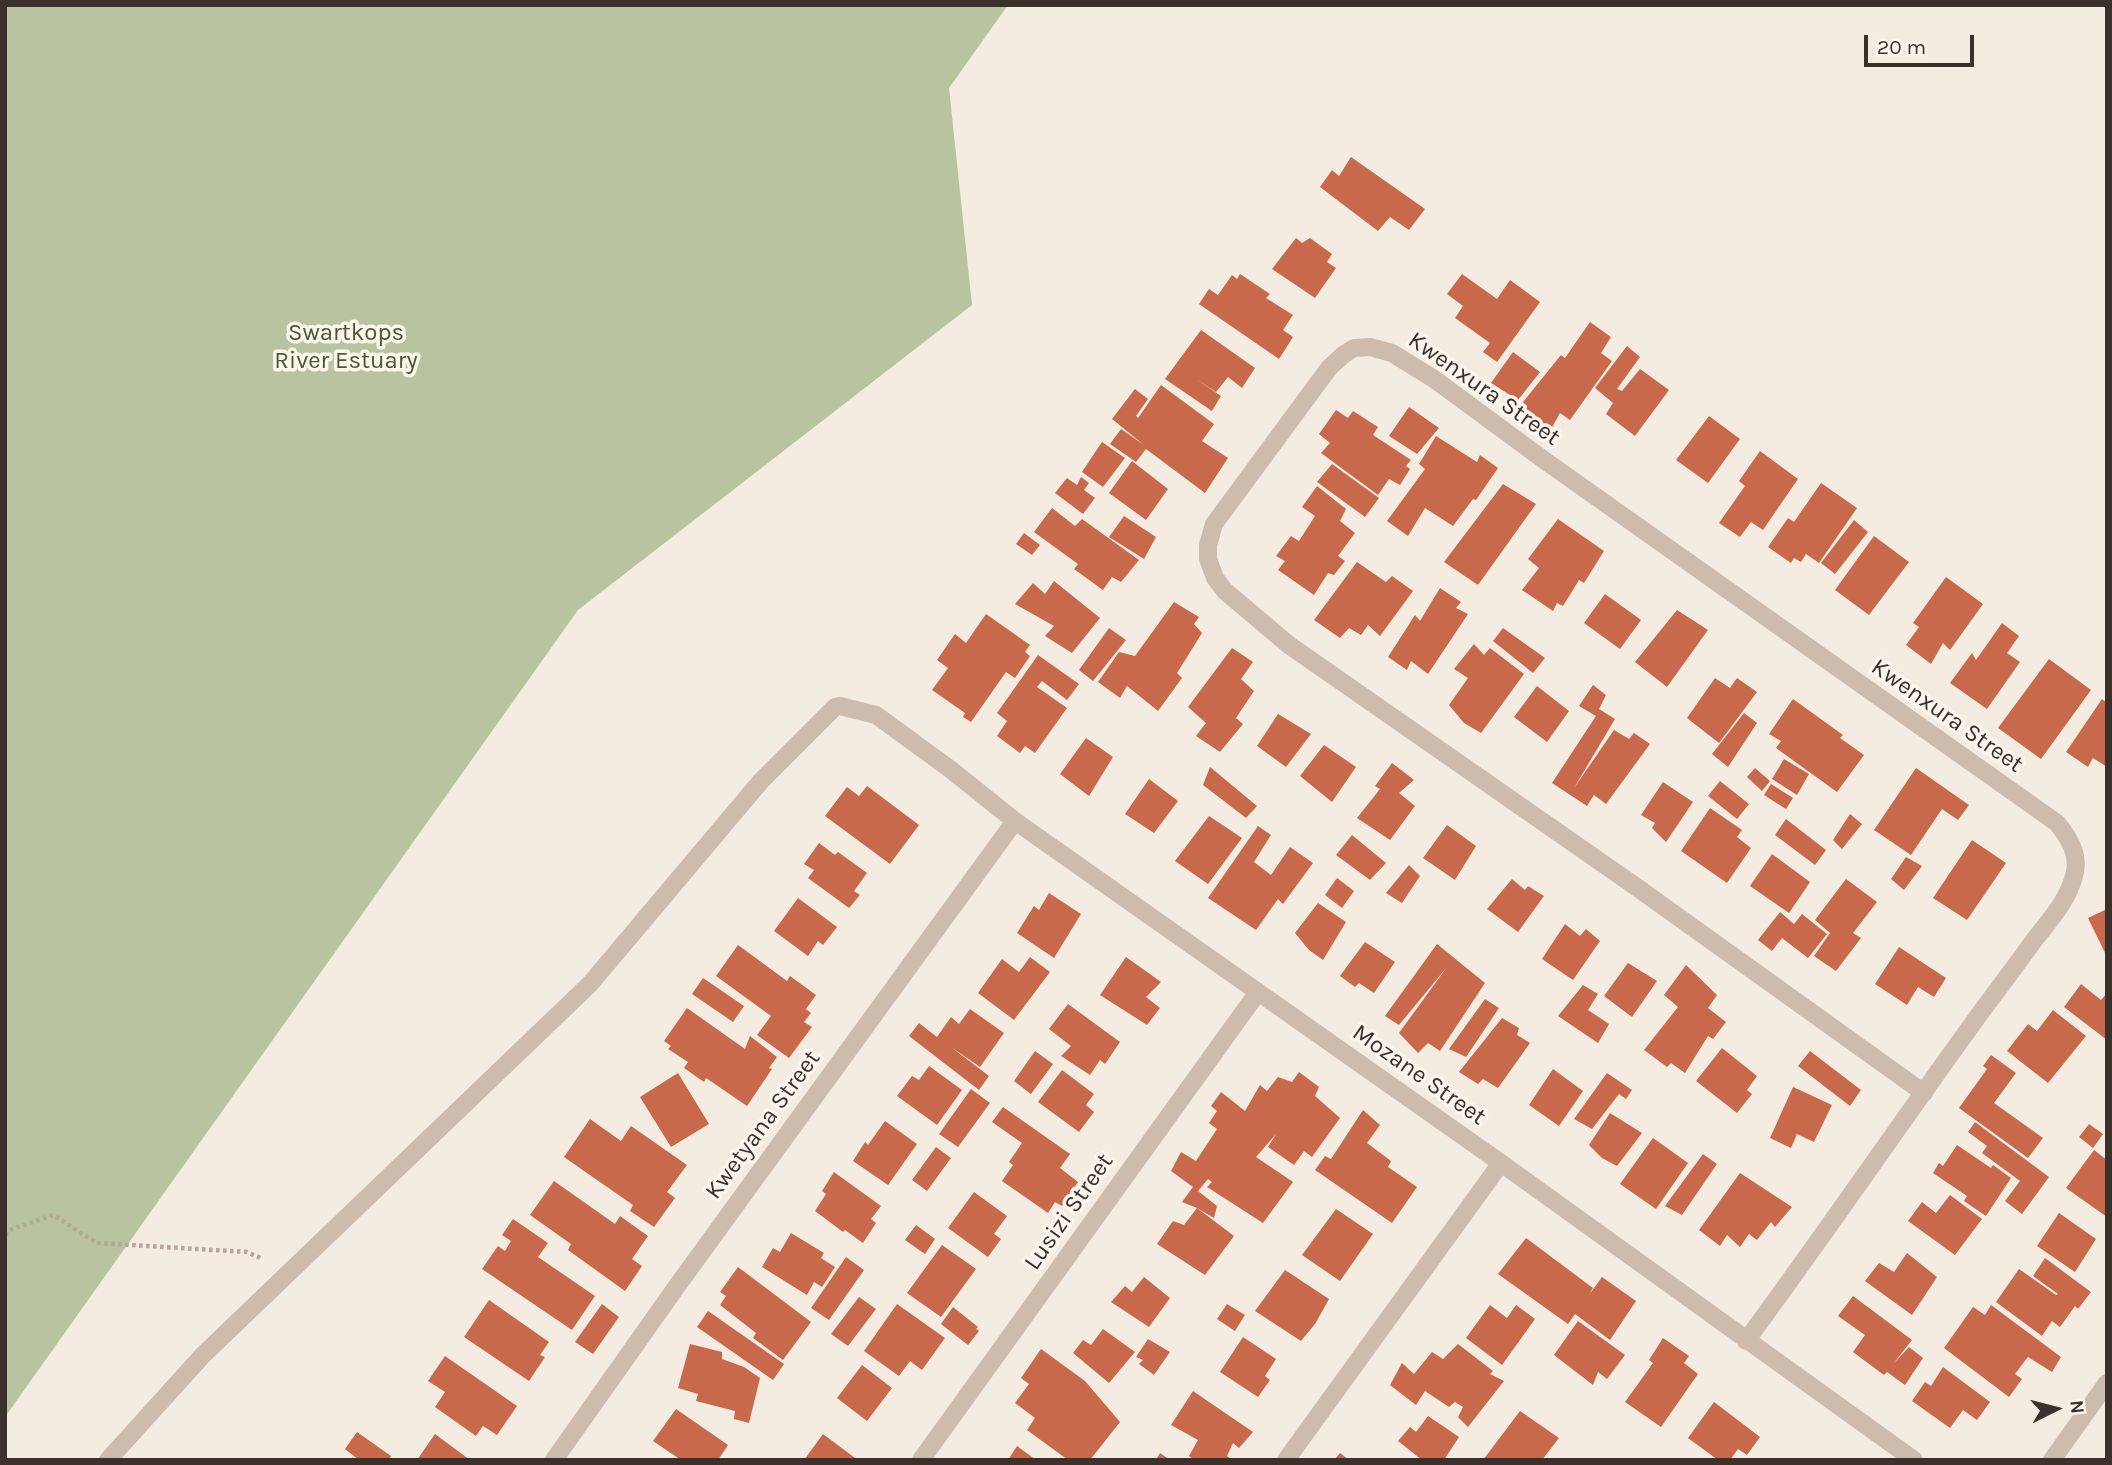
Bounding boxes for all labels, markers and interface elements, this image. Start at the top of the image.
scale bar [1867,21,1977,65]
text: 20 m [1877,35,1926,59]
park label: Swartkops River Estuary [274,319,418,375]
street label: Kwenxura Street [1402,326,1566,452]
street label: Kwenxura Street [1865,653,2029,779]
street label: Mozane Street [1347,1018,1491,1132]
street label: Kwetyana Street [699,1045,827,1205]
street label: Lusizi Street [1018,1148,1120,1276]
north arrow [2021,1374,2091,1444]
text: N [2065,1399,2089,1415]

